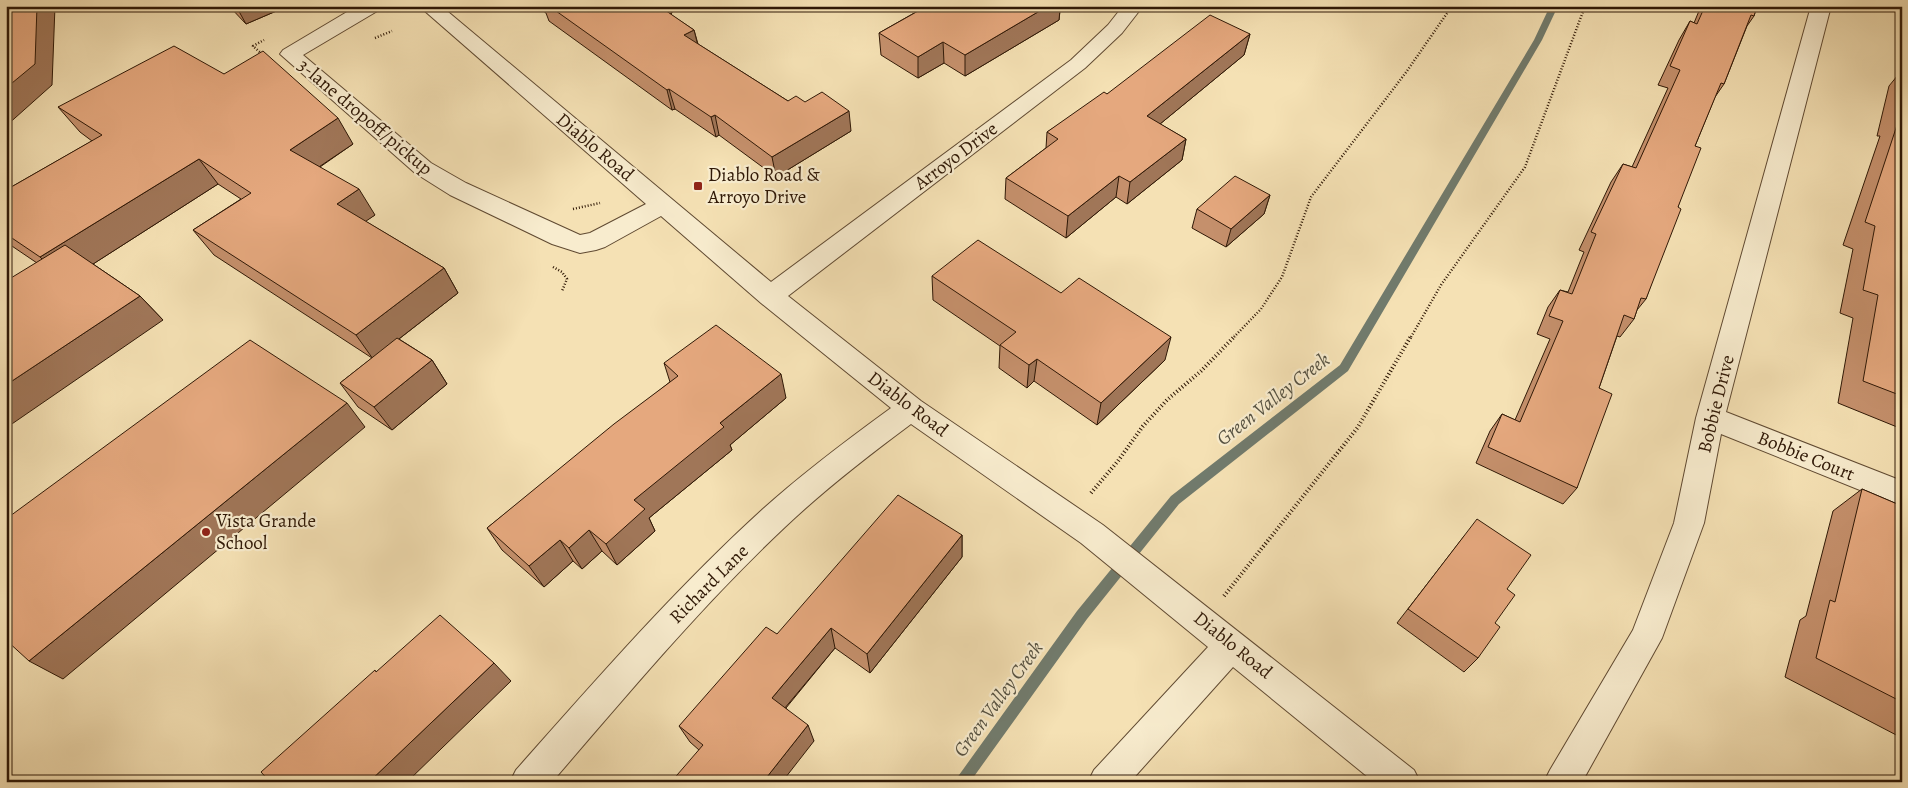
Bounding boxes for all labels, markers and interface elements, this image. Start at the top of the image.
street label: 3-lane dropoff/pickup [292,53,438,181]
street label: Diablo Road [550,107,640,188]
street label: Arroyo Drive [908,116,1003,197]
place label: Diablo Road & Arroyo Drive [707,162,820,210]
marker: Diablo Road & Arroyo Drive [692,180,704,192]
water label: Green Valley Creek [1211,346,1335,452]
street label: Bobbie Drive [1691,352,1741,456]
street label: Diablo Road [862,365,954,443]
street label: Bobbie Court [1754,425,1858,487]
place label: Vista Grande School [215,508,316,556]
marker: Vista Grande School [200,526,212,538]
street label: Richard Lane [664,539,754,629]
street label: Diablo Road [1188,605,1279,685]
water label: Green Valley Creek [947,636,1049,762]

